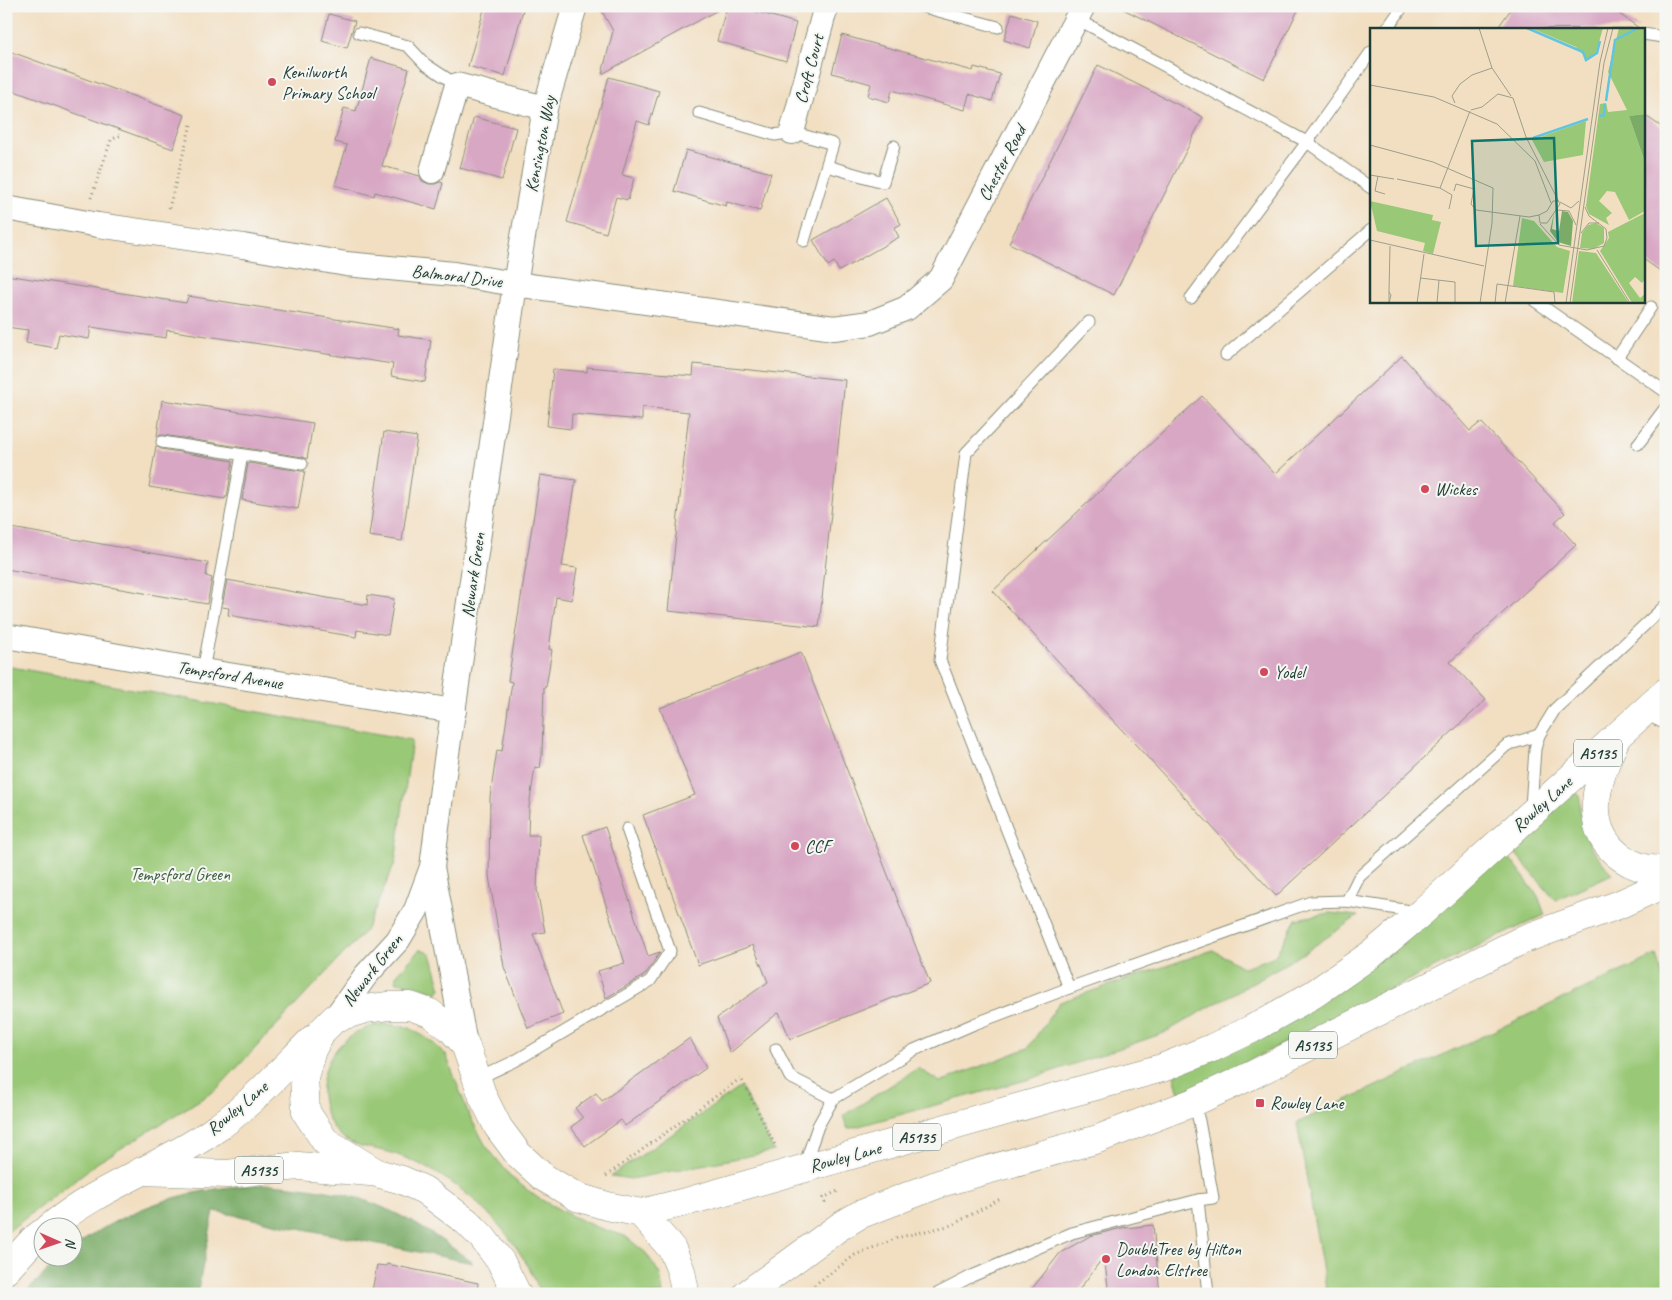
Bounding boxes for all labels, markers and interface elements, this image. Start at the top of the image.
inset map [1370,28,1644,302]
street label: Croft Court [789,30,829,106]
place label: Kenilworth Primary School [282,61,377,104]
marker: Kenilworth Primary School [266,76,278,88]
street label: Kensington Way [520,92,560,194]
street label: Chester Road [973,119,1032,204]
street label: Balmoral Drive [411,260,505,293]
place label: Wickes [1435,478,1479,500]
marker: Wickes [1419,483,1431,495]
street label: Newark Green [456,530,490,619]
street label: Tempsford Avenue [176,656,285,694]
place label: Yodel [1274,661,1307,683]
marker: Yodel [1258,666,1270,678]
road number: A5135 [1574,740,1622,766]
street label: Rowley Lane [1507,771,1577,837]
place label: CCF [805,835,833,857]
marker: CCF [789,840,801,852]
park label: Tempsford Green [130,863,231,885]
street label: Newark Green [337,929,408,1011]
road number: A5135 [1289,1032,1337,1058]
street label: Rowley Lane [202,1075,273,1140]
place label: Rowley Lane [1270,1092,1344,1114]
marker: Rowley Lane [1254,1097,1266,1109]
road number: A5135 [893,1124,941,1150]
street label: Rowley Lane [807,1137,884,1177]
road number: A5135 [235,1156,283,1184]
north arrow [32,1218,82,1268]
text: N [62,1238,79,1249]
place label: DoubleTree by Hilton London Elstree [1116,1238,1242,1281]
marker: DoubleTree by Hilton London Elstree [1100,1253,1112,1265]

